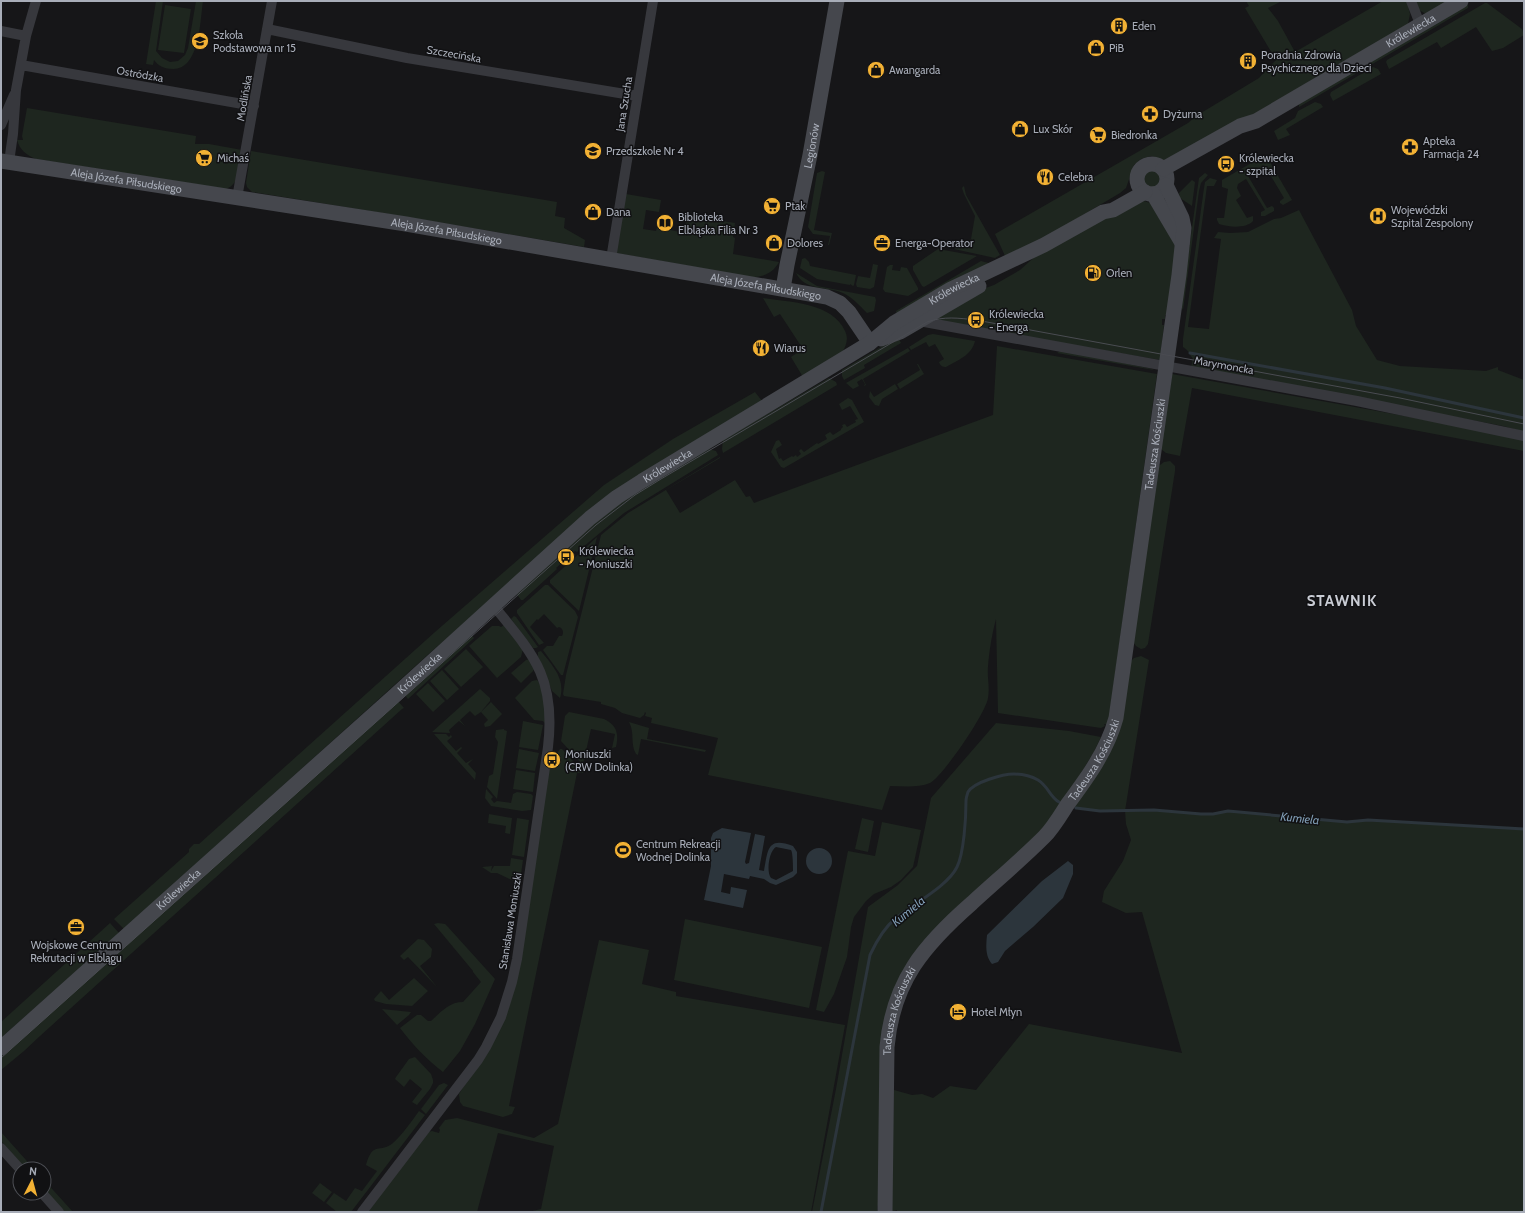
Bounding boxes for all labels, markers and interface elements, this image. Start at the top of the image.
street label: Królewiecka [1383,10,1438,50]
building icon: Eden [1109,16,1129,36]
place label: Eden [1132,19,1156,33]
place label: Szkoła Podstawowa nr 15 [213,28,296,55]
school or university icon: Szkoła Podstawowa nr 15 [190,31,210,51]
shop icon: PiB [1086,38,1106,58]
place label: PiB [1109,41,1124,55]
street label: Szczecińska [426,42,483,66]
place label: Poradnia Zdrowia Psychicznego dla Dzieci [1261,48,1371,75]
building icon: Poradnia Zdrowia Psychicznego dla Dzieci [1238,51,1258,71]
shop icon: Awangarda [866,60,886,80]
street label: Ostródzka [115,63,165,85]
place label: Awangarda [889,63,941,77]
street label: Modlińska [233,73,255,122]
street label: Jana Szucha [613,75,635,133]
pharmacy icon: Dyżurna [1140,104,1160,124]
place label: Dyżurna [1163,107,1203,121]
shop icon: Lux Skór [1010,119,1030,139]
street label: Legionów [800,122,822,170]
place label: Lux Skór [1033,122,1073,136]
supermarket icon: Biedronka [1088,125,1108,145]
place label: Biedronka [1111,128,1158,142]
place label: Apteka Farmacja 24 [1423,134,1480,161]
pharmacy icon: Apteka Farmacja 24 [1400,137,1420,157]
school or university icon: Przedszkole Nr 4 [583,141,603,161]
place label: Przedszkole Nr 4 [606,144,684,158]
supermarket icon: Michaś [194,148,214,168]
place label: Michaś [217,151,249,165]
place label: Królewiecka - szpital [1239,151,1295,178]
bus stop icon: Królewiecka - szpital [1216,154,1236,174]
street label: Aleja Józefa Piłsudskiego [70,165,183,196]
restaurant icon: Celebra [1035,167,1055,187]
place label: Celebra [1058,170,1094,184]
supermarket icon: Ptak [762,196,782,216]
place label: Ptak [785,199,805,213]
shop icon: Dana [583,202,603,222]
place label: Wojewódzki Szpital Zespolony [1391,203,1474,230]
place label: Dana [606,205,631,219]
hospital icon: Wojewódzki Szpital Zespolony [1368,206,1388,226]
place label: Biblioteka Elbląska Filia Nr 3 [678,210,758,237]
library icon: Biblioteka Elbląska Filia Nr 3 [655,213,675,233]
street label: Aleja Józefa Piłsudskiego [390,215,503,248]
shop icon: Dolores [764,233,784,253]
office icon: Energa-Operator [872,233,892,253]
place label: Dolores [787,236,824,250]
place label: Energa-Operator [895,236,974,250]
fuel station icon: Orlen [1083,263,1103,283]
place label: Orlen [1106,266,1132,280]
street label: Królewiecka [926,269,982,308]
street label: Aleja Józefa Piłsudskiego [709,270,822,303]
place label: Królewiecka - Energa [989,307,1045,334]
bus stop icon: Królewiecka - Energa [966,310,986,330]
restaurant icon: Wiarus [751,338,771,358]
place label: Wiarus [774,341,806,355]
street label: Marymoncka [1193,353,1256,377]
street label: Tadeusza Kościuszki [1141,398,1168,491]
street label: Królewiecka [640,445,695,486]
place label: Królewiecka - Moniuszki [579,544,635,571]
bus stop icon: Królewiecka - Moniuszki [556,547,576,567]
district label: STAWNIK [1307,592,1377,610]
street label: Królewiecka [394,649,445,697]
street label: Tadeusza Kościuszki [1065,718,1122,804]
place label: Moniuszki (CRW Dolinka) [565,747,633,774]
bus stop icon: Moniuszki (CRW Dolinka) [542,750,562,770]
water label: Kumiela [1280,808,1320,828]
place label: Centrum Rekreacji Wodnej Dolinka [636,837,720,864]
sports icon: Centrum Rekreacji Wodnej Dolinka [613,840,633,860]
street label: Królewiecka [153,865,204,913]
street label: Stanisława Moniuszki [495,872,525,970]
water label: Kumiela [888,893,928,929]
office icon: Wojskowe Centrum Rekrutacji w Elblągu [66,917,86,937]
place label: Wojskowe Centrum Rekrutacji w Elblągu [30,938,122,965]
street label: Tadeusza Kościuszki [880,964,919,1055]
hotel icon: Hotel Młyn [948,1002,968,1022]
place label: Hotel Młyn [971,1005,1022,1019]
north arrow [12,1161,52,1201]
text: N [28,1164,38,1178]

